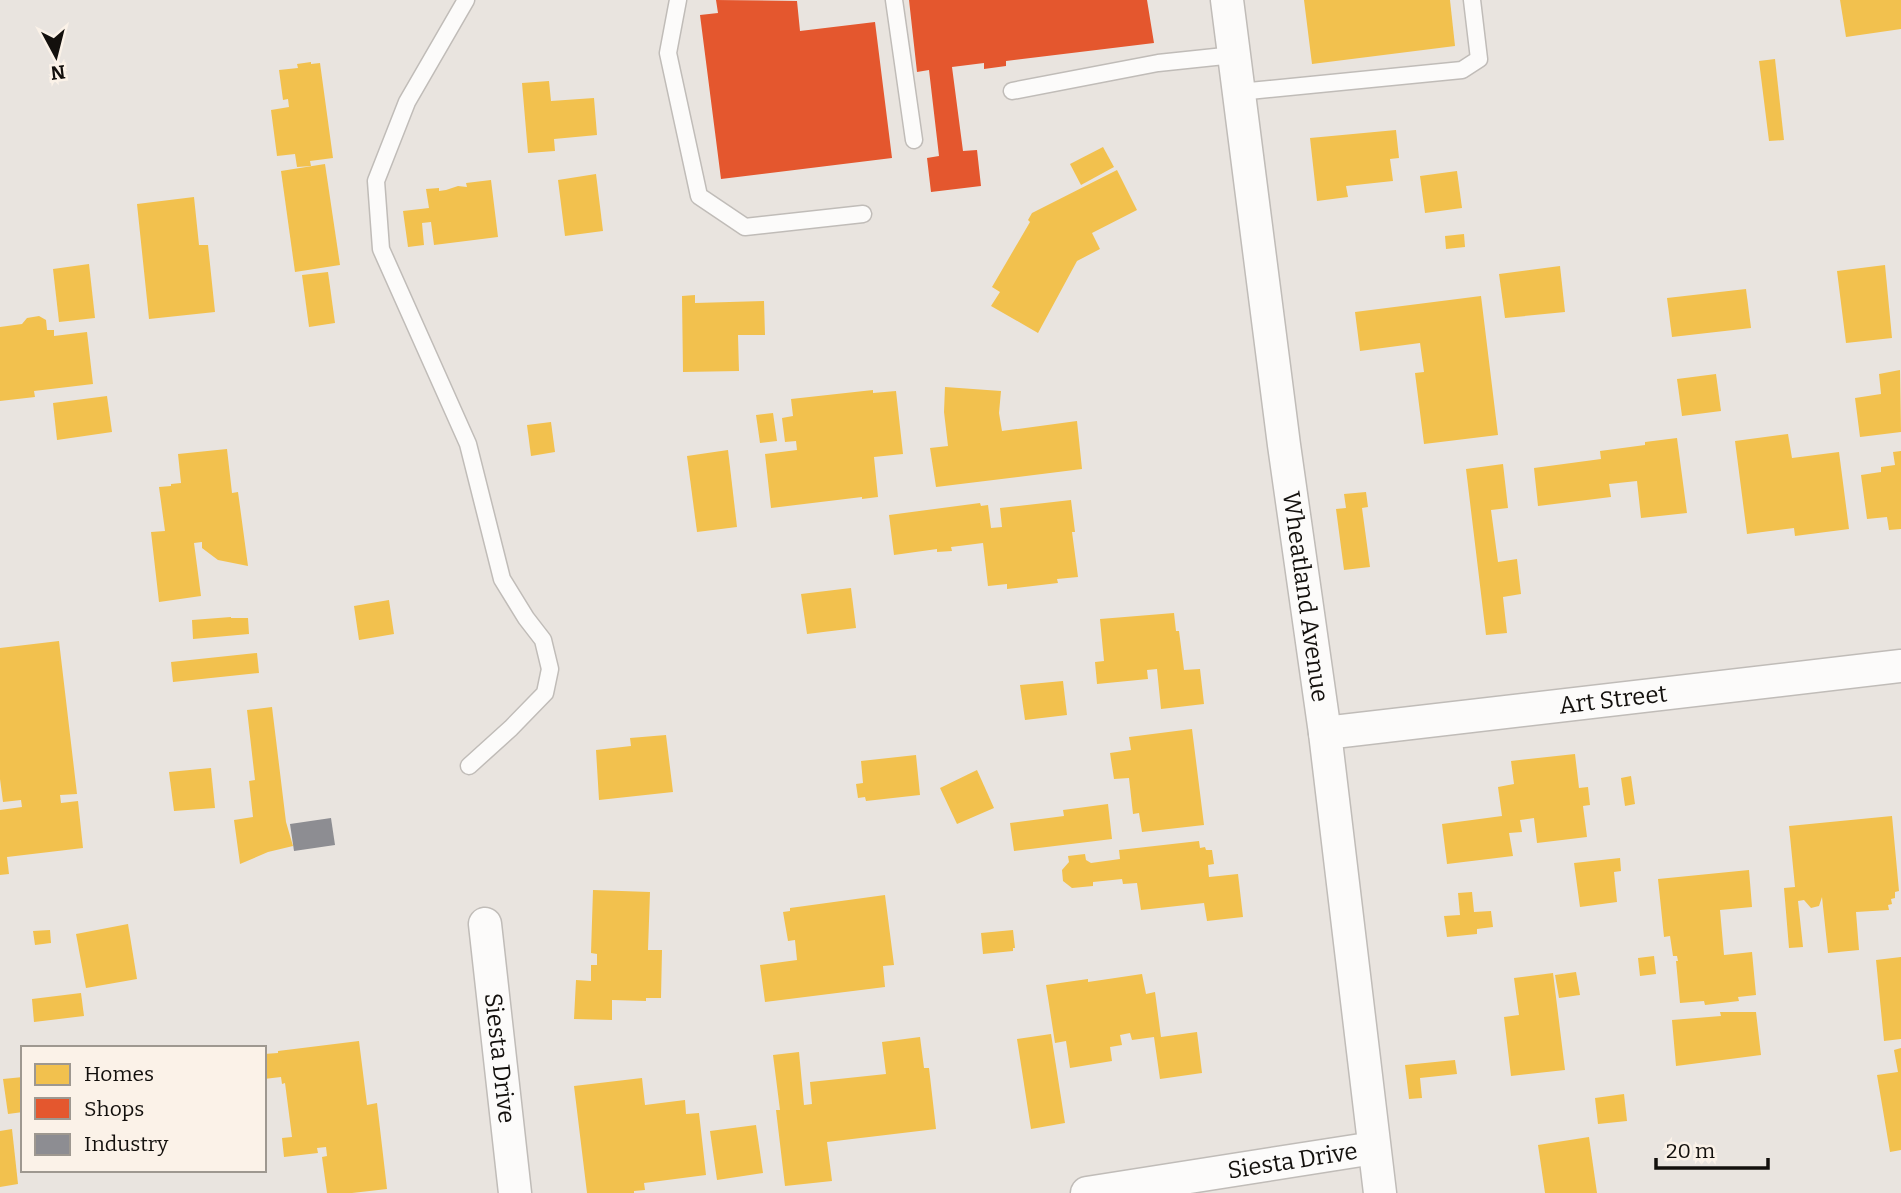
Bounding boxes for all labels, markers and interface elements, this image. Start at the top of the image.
north arrow [21,21,91,91]
text: N [49,60,67,85]
street label: Wheatland Avenue [1277,490,1334,704]
street label: Art Street [1558,679,1669,720]
street label: Siesta Drive [479,992,521,1125]
legend [21,1046,266,1172]
text: Homes [84,1061,154,1087]
text: Shops [84,1096,144,1122]
scale bar [1656,1126,1768,1170]
text: Industry [84,1131,169,1157]
street label: Siesta Drive [1226,1137,1359,1185]
text: 20 m [1666,1138,1715,1164]

